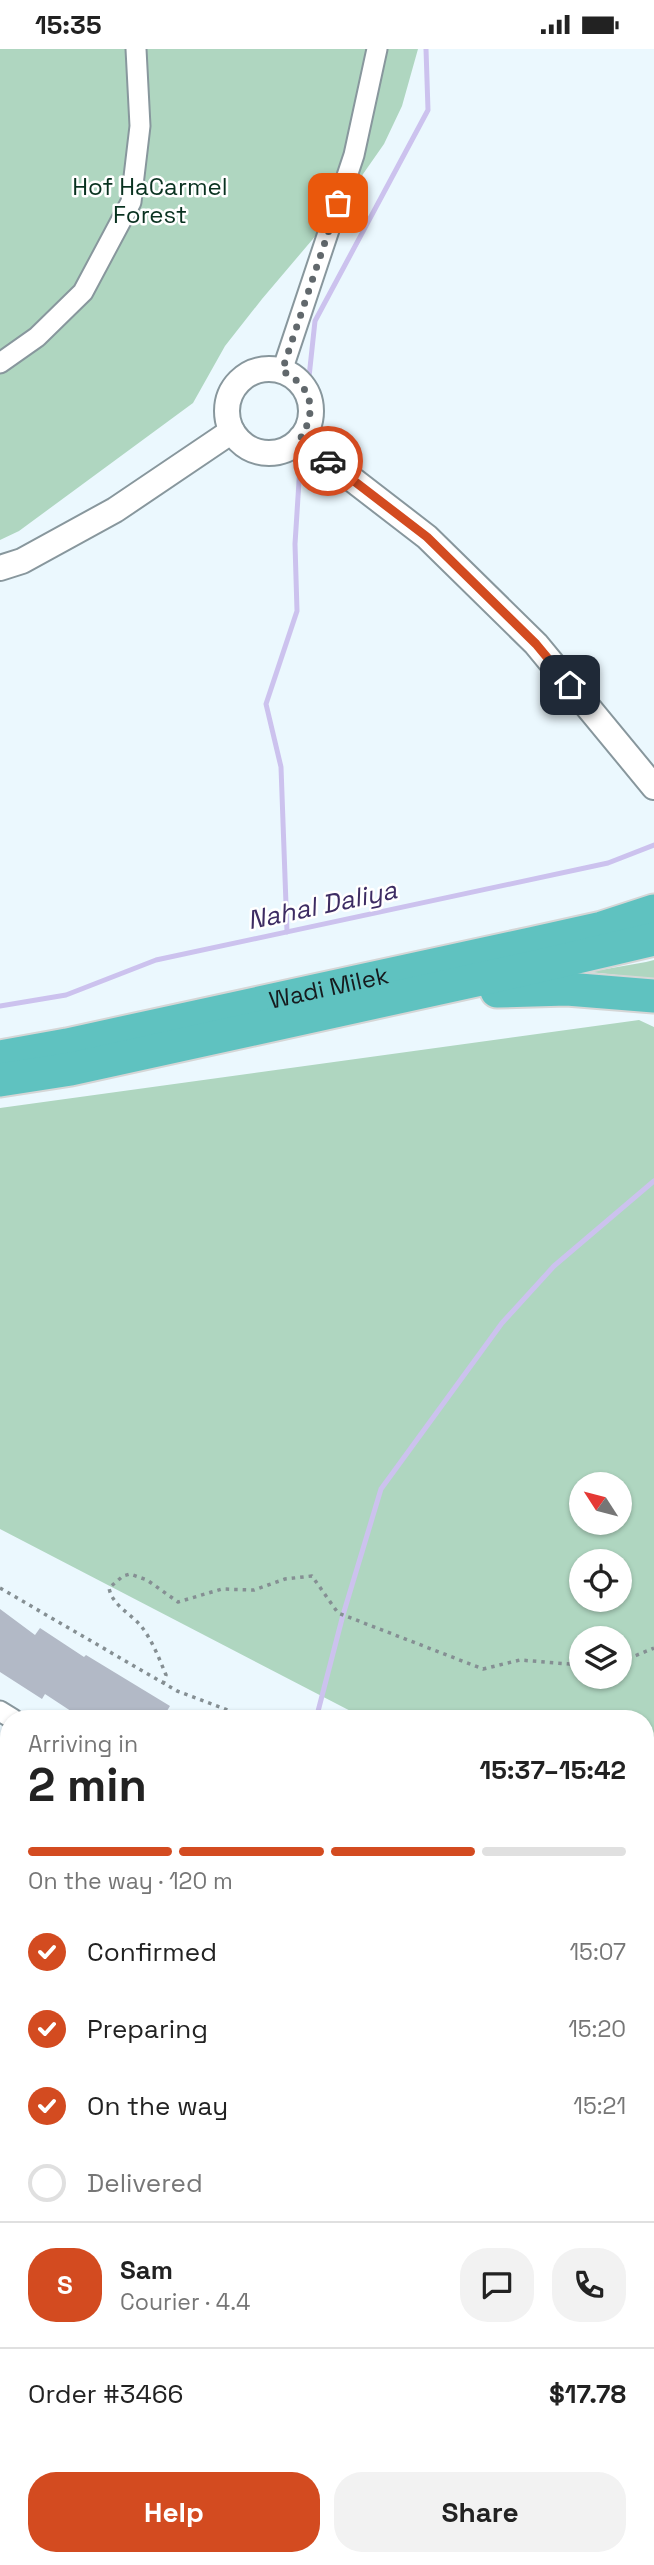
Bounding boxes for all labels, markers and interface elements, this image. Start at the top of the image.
text: 15:35 [35,8,102,42]
park label: Hof HaCarmel Forest [72,171,228,230]
pin [308,173,368,233]
icon: bag [319,184,357,222]
courier [293,426,363,496]
icon: car [309,442,347,480]
pin [540,655,600,715]
icon: home [551,666,589,704]
water label: Nahal Daliya [244,872,401,937]
street label: Wadi Milek [266,959,391,1015]
north arrow [569,1472,632,1535]
map controls [569,1472,632,1689]
button: locate [569,1549,632,1612]
button: layers [569,1626,632,1689]
text: Arriving in [28,1729,138,1759]
text: 15:37–15:42 [480,1753,626,1787]
text: 2 min [28,1756,147,1814]
text: On the way · 120 m [28,1866,233,1896]
icon: check [28,1933,66,1971]
text: Confirmed [87,1935,217,1969]
text: 15:07 [569,1937,626,1967]
icon: check [28,2010,66,2048]
text: Preparing [87,2012,208,2046]
text: 15:20 [568,2014,626,2044]
icon: check [28,2087,66,2125]
text: On the way [87,2089,228,2123]
text: 15:21 [573,2091,626,2121]
text: Delivered [87,2166,203,2200]
button: chat [460,2248,534,2322]
button: phone [552,2248,626,2322]
text: Sam [120,2253,173,2287]
text: S [57,2268,73,2302]
text: Courier · 4.4 [120,2287,250,2317]
text: Order #3466 [28,2377,183,2411]
text: $17.78 [549,2377,626,2411]
button: Help [28,2472,320,2552]
button: Share [334,2472,626,2552]

